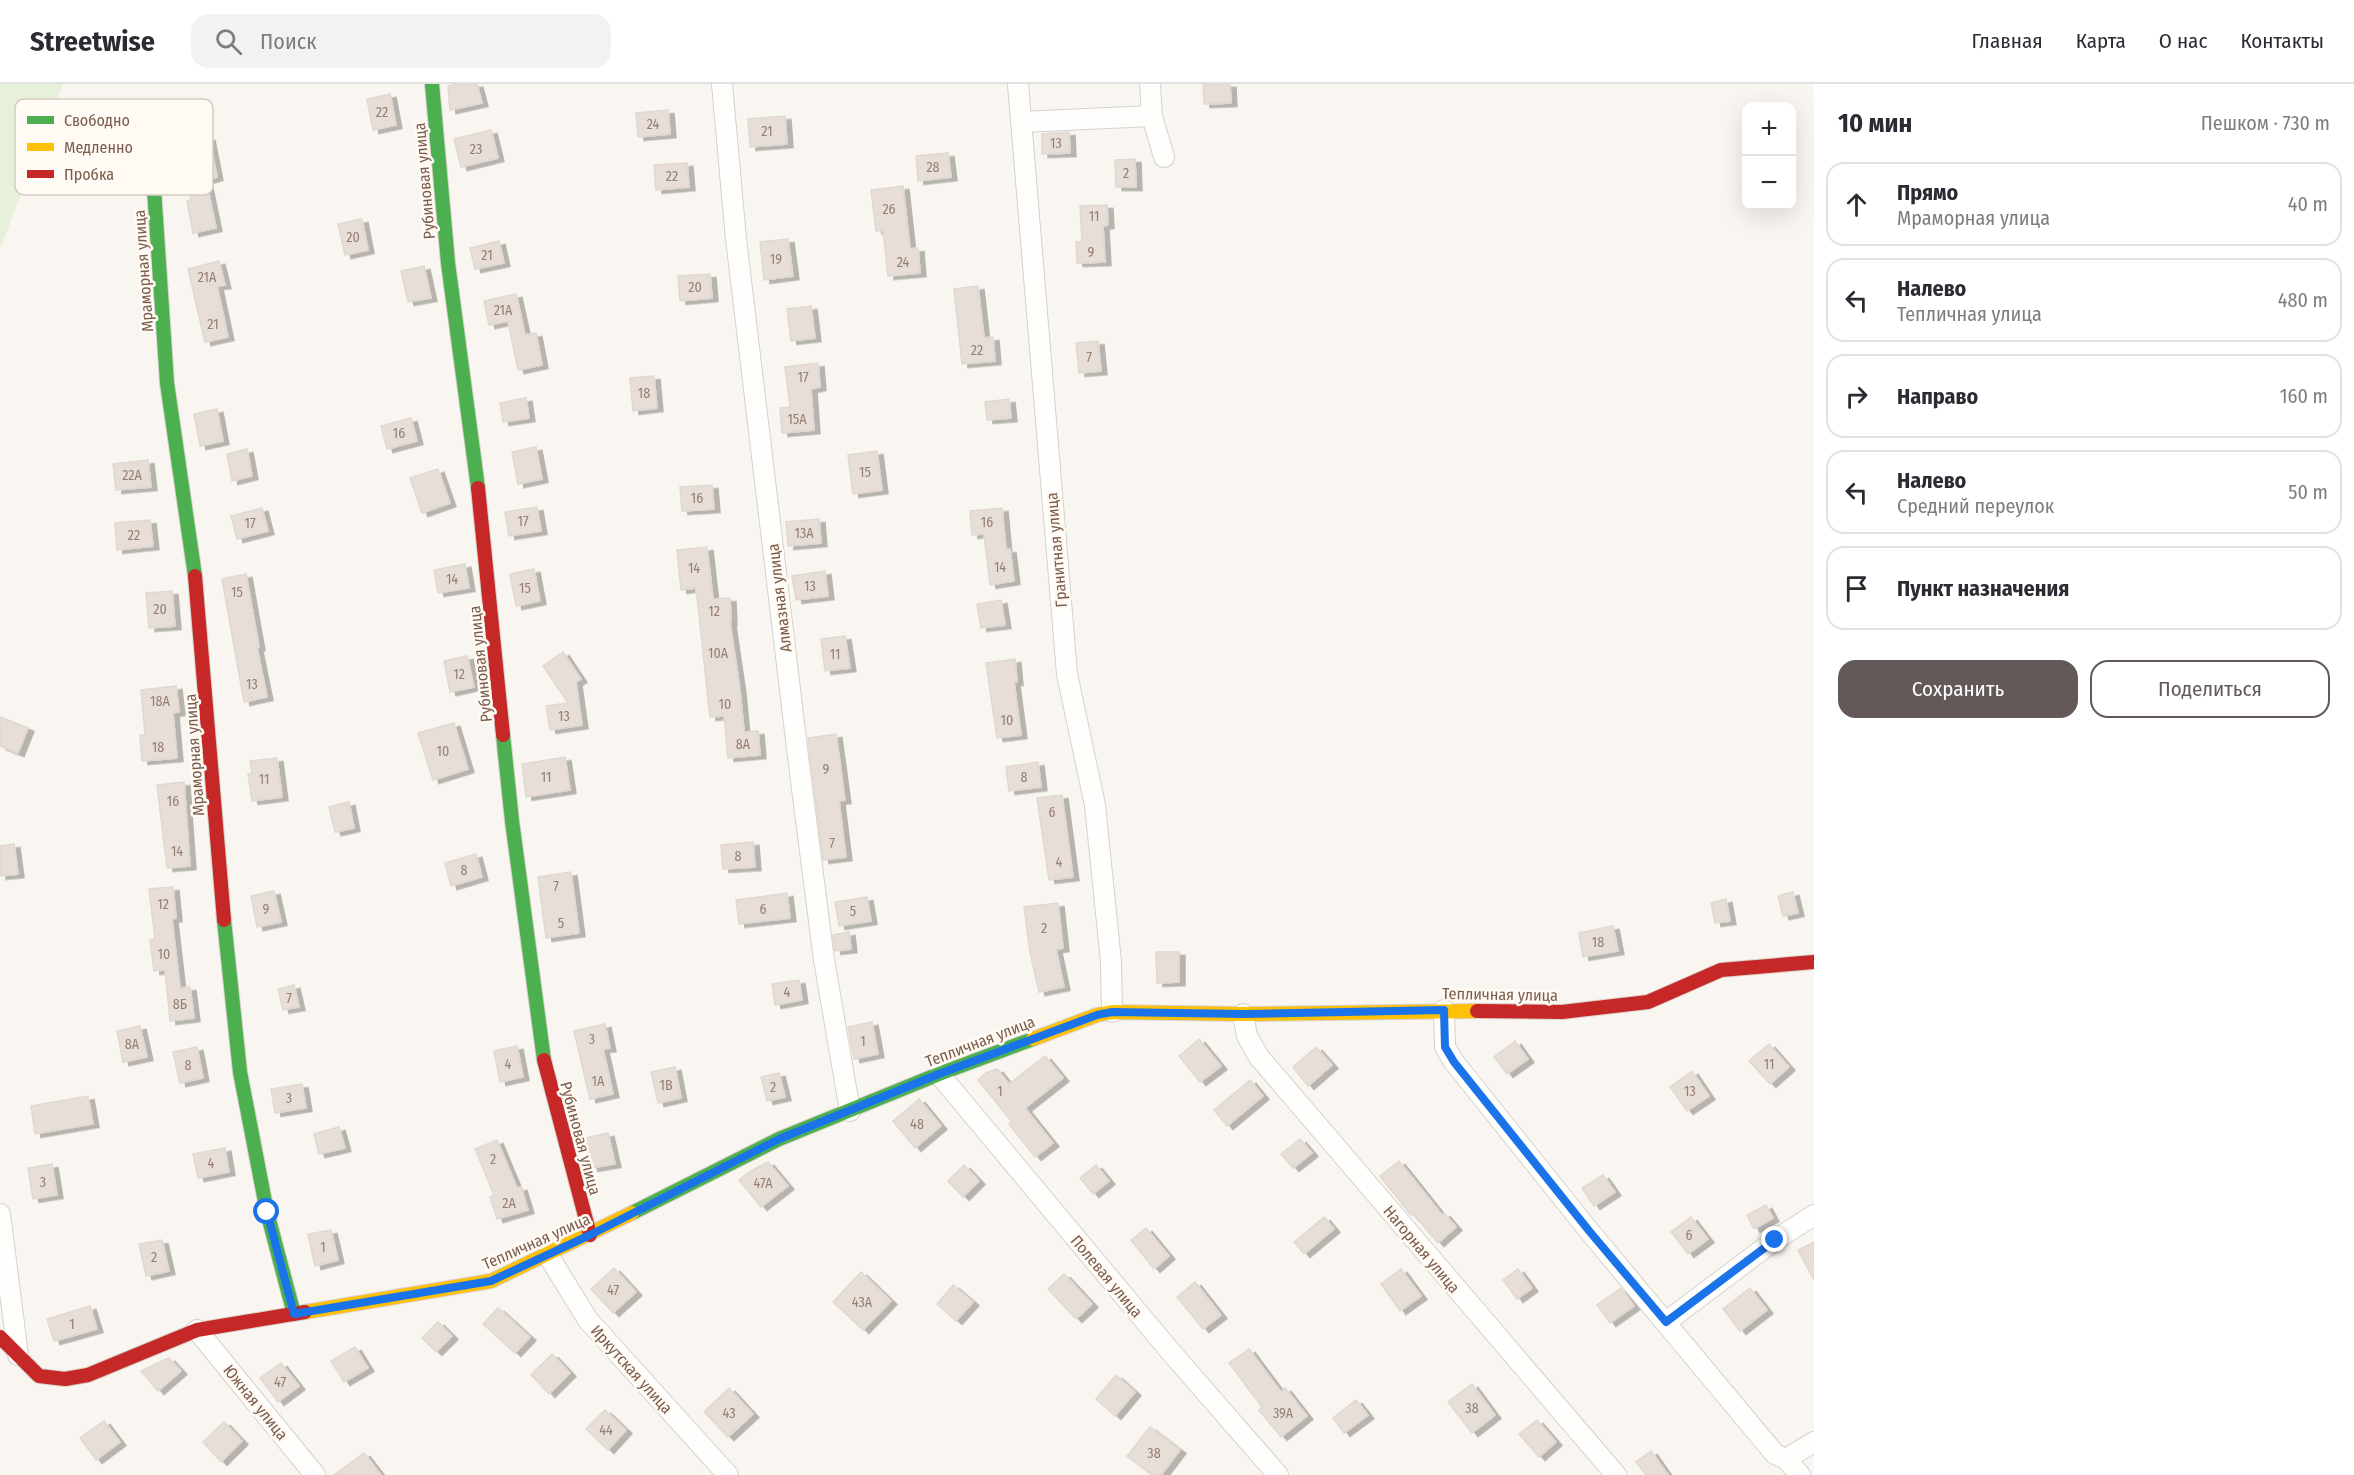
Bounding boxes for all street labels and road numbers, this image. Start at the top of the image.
street label: Рубиновая улица [410,122,439,240]
street label: Мраморная улица [130,209,157,333]
street label: Гранитная улица [1042,492,1071,608]
street label: Алмазная улица [763,542,796,653]
street label: Рубиновая улица [465,605,496,723]
street label: Мраморная улица [181,693,208,817]
street label: Тепличная улица [1442,984,1558,1005]
street label: Тепличная улица [923,1012,1038,1071]
street label: Рубиновая улица [556,1079,605,1197]
street label: Нагорная улица [1379,1202,1464,1297]
street label: Тепличная улица [479,1209,593,1274]
street label: Полевая улица [1067,1231,1147,1321]
street label: Иркутская улица [587,1321,676,1418]
street label: Южная улица [220,1361,292,1444]

